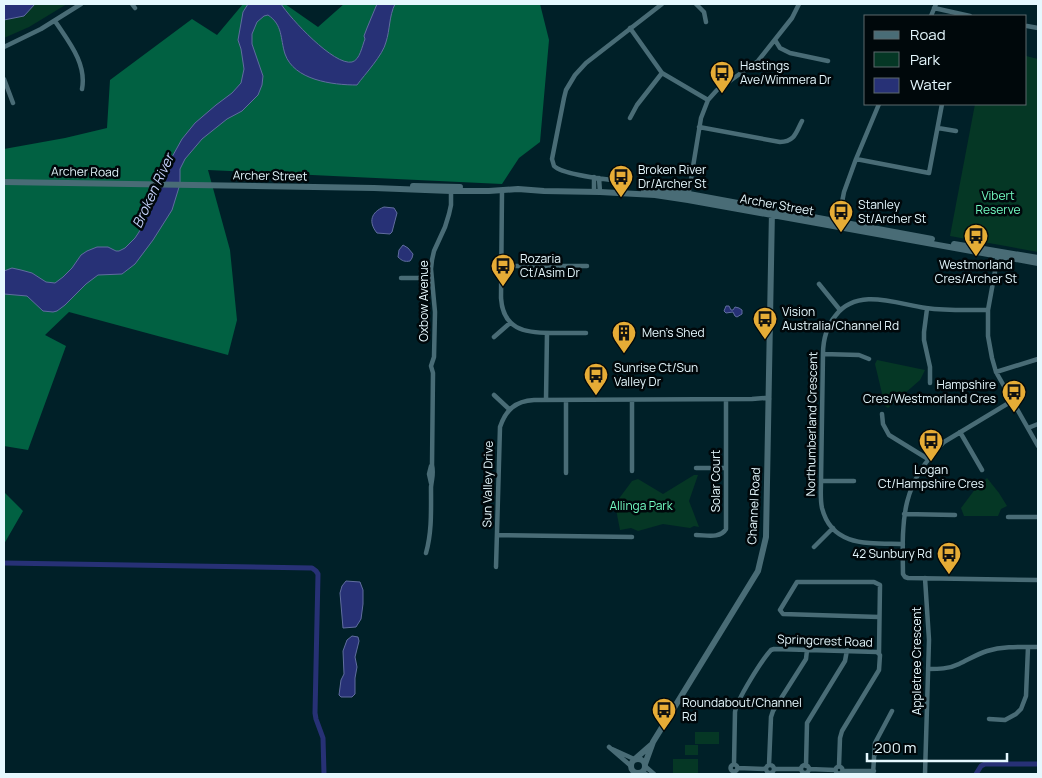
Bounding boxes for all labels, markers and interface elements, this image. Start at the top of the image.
legend [864,15,1027,105]
text: Road [910,24,946,45]
text: Park [910,49,940,70]
place label: Hastings Ave/Wimmera Dr [740,57,832,88]
bus stop icon: Hastings Ave/Wimmera Dr [709,60,735,94]
text: Water [910,74,952,95]
water label: Broken River [127,149,179,231]
place label: Broken River Dr/Archer St [638,161,707,192]
street label: Archer Road [51,162,119,181]
bus stop icon: Broken River Dr/Archer St [608,164,634,198]
street label: Archer Street [233,166,308,185]
park label: Vibert Reserve [975,187,1021,218]
street label: Archer Street [739,190,815,219]
place label: Stanley St/Archer St [858,196,927,227]
bus stop icon: Stanley St/Archer St [828,199,854,233]
bus stop icon: Westmorland Cres/Archer St [963,223,989,257]
place label: Rozaria Ct/Asim Dr [520,250,580,281]
bus stop icon: Rozaria Ct/Asim Dr [490,253,516,287]
place label: Westmorland Cres/Archer St [935,256,1017,287]
street label: Oxbow Avenue [415,260,432,342]
place label: Vision Australia/Channel Rd [782,303,899,334]
bus stop icon: Vision Australia/Channel Rd [752,306,778,340]
building icon: Men's Shed [611,320,637,354]
place label: Men's Shed [642,324,705,341]
street label: Northumberland Crescent [802,351,821,496]
place label: Sunrise Ct/Sun Valley Dr [614,359,698,390]
bus stop icon: Sunrise Ct/Sun Valley Dr [583,362,609,396]
place label: Hampshire Cres/Westmorland Cres [863,376,996,407]
bus stop icon: Hampshire Cres/Westmorland Cres [1001,379,1027,413]
bus stop icon: Logan Ct/Hampshire Cres [918,428,944,462]
street label: Sun Valley Drive [478,440,497,527]
street label: Solar Court [707,449,724,512]
place label: Logan Ct/Hampshire Cres [878,461,984,492]
street label: Channel Road [743,467,764,545]
park label: Allinga Park [609,497,674,514]
bus stop icon: 42 Sunbury Rd [936,541,962,575]
place label: 42 Sunbury Rd [852,545,932,562]
street label: Appletree Crescent [908,607,925,715]
street label: Springcrest Road [777,630,873,651]
place label: Roundabout/Channel Rd [682,694,802,725]
bus stop icon: Roundabout/Channel Rd [651,697,677,731]
scale bar [867,730,1007,762]
text: 200 m [874,737,917,758]

